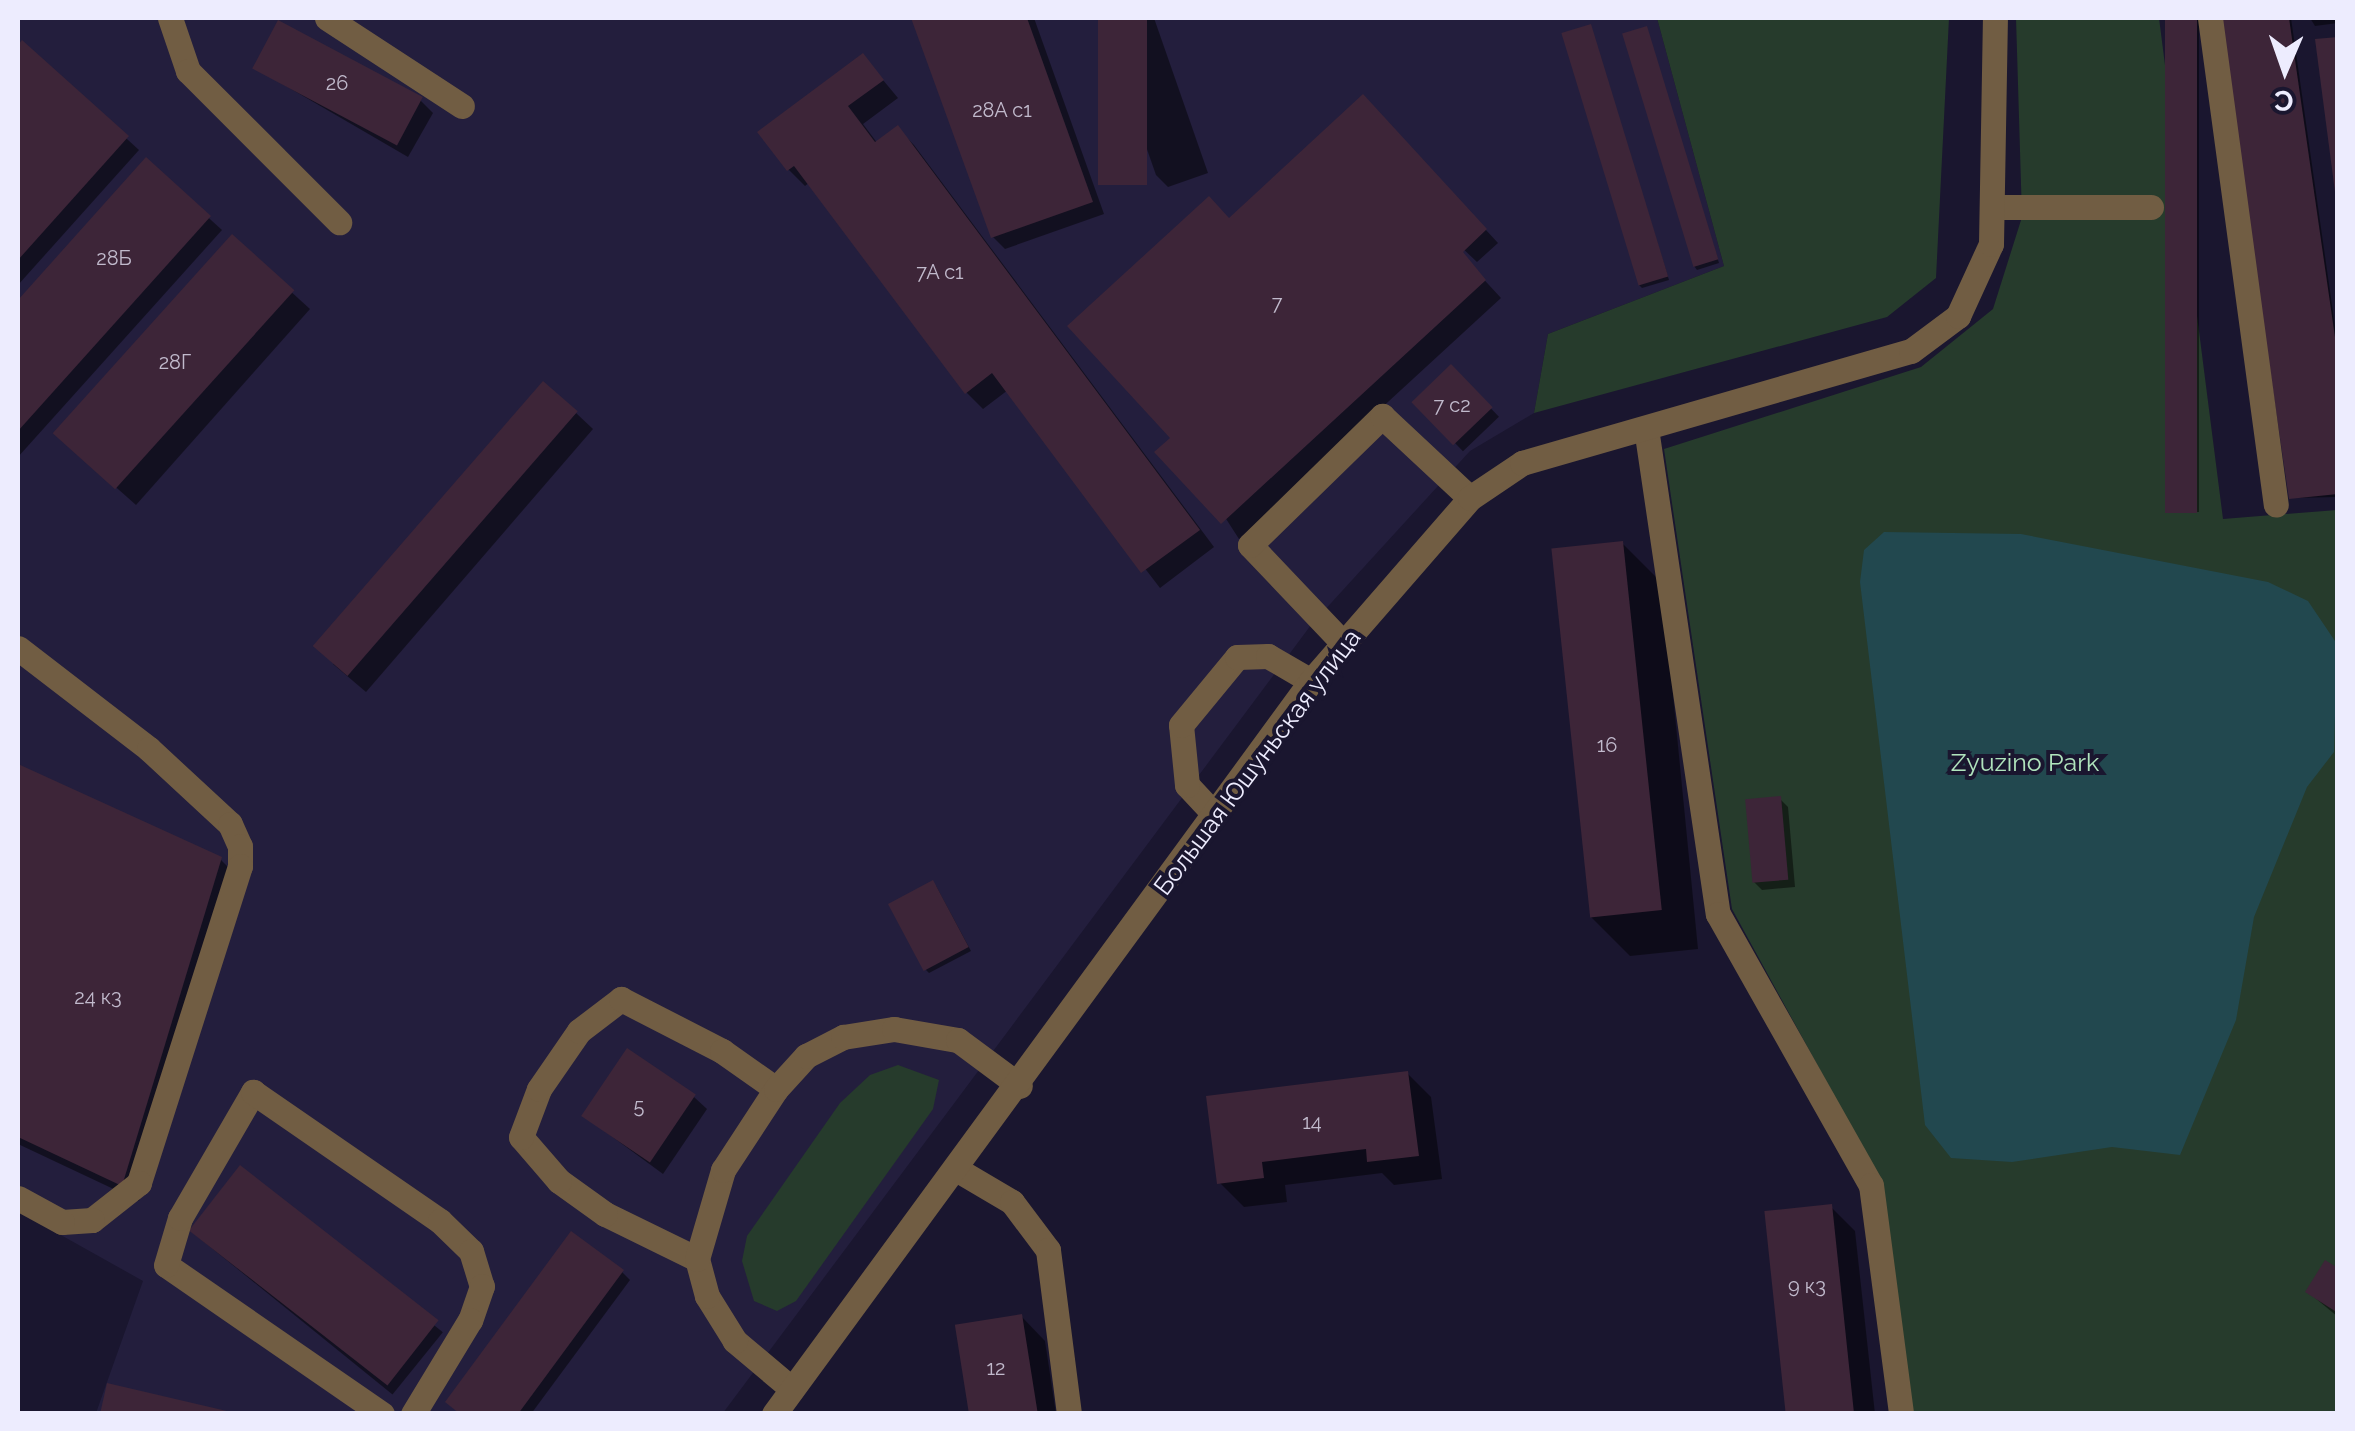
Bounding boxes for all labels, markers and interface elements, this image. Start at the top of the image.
north arrow [2235,20,2335,120]
house number: 26 [326,71,348,95]
text: С [2274,84,2294,117]
house number: 28А с1 [972,98,1032,122]
house number: 28Б [96,246,132,270]
house number: 7А с1 [916,260,964,284]
house number: 7 [1272,291,1282,315]
house number: 28Г [159,350,191,374]
house number: 7 с2 [1433,393,1471,417]
street label: Большая Юшуньская улица [1147,623,1367,901]
house number: 16 [1597,733,1617,757]
park label: Zyuzino Park [1951,747,2099,777]
house number: 24 к3 [74,985,122,1009]
house number: 5 [634,1094,644,1118]
house number: 14 [1302,1110,1322,1134]
house number: 9 к3 [1788,1274,1826,1298]
house number: 12 [987,1356,1005,1380]

